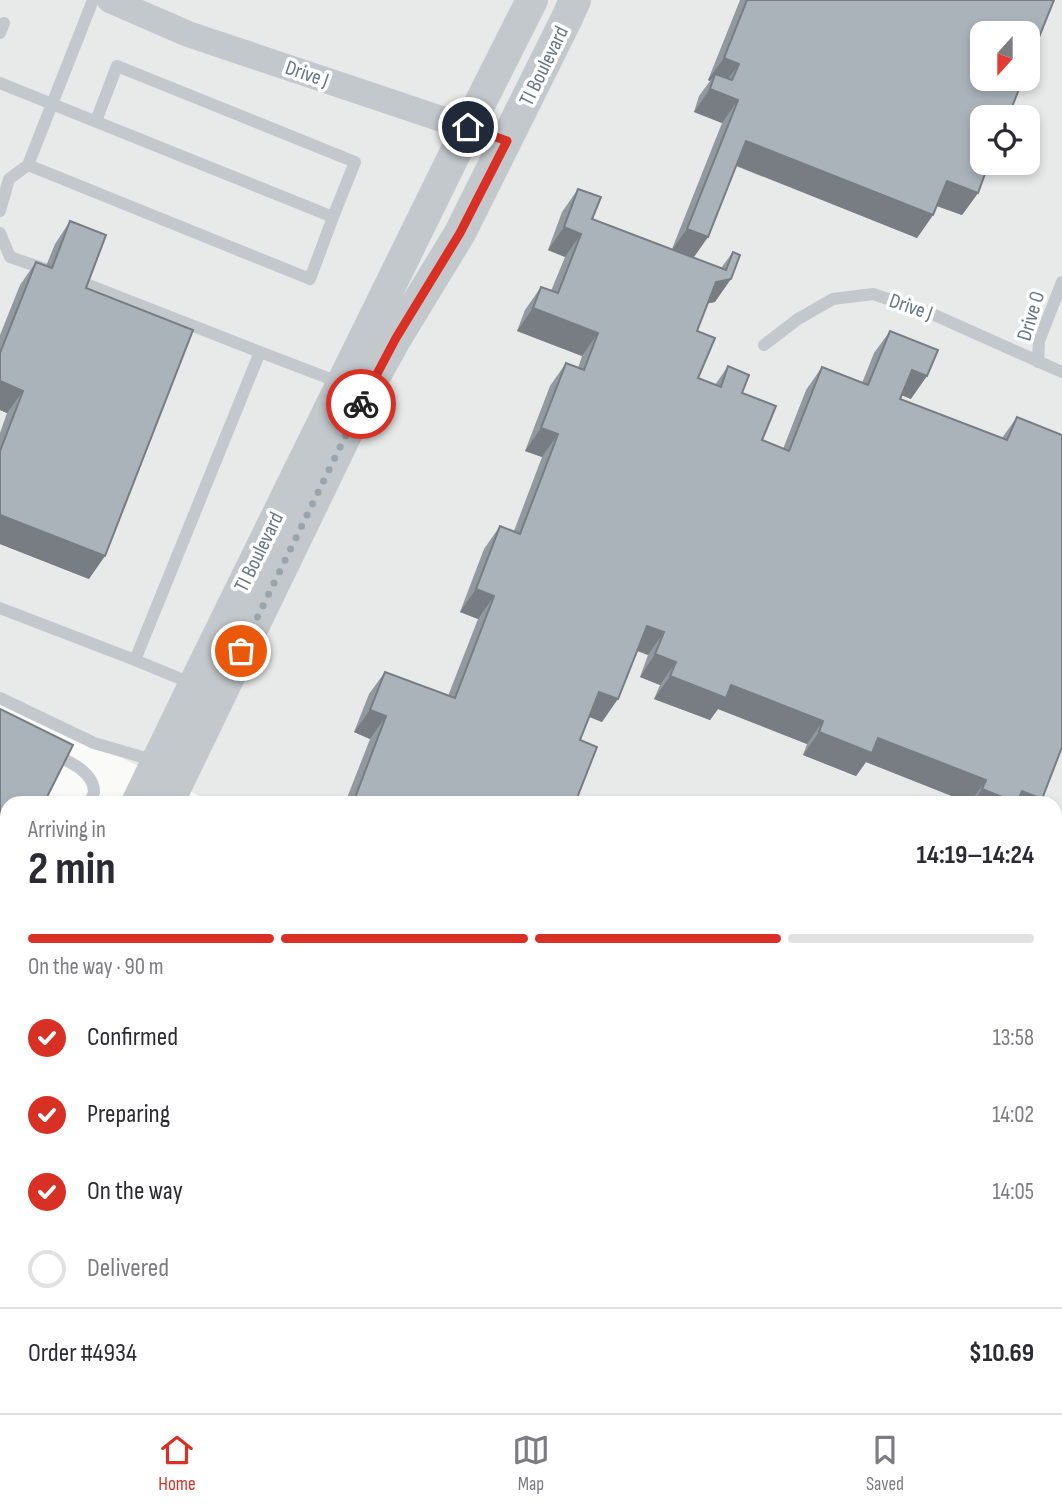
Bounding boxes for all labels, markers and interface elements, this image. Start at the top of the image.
north arrow [970,21,1040,91]
map controls [970,21,1040,175]
street label: TI Boulevard [514,22,574,110]
street label: Drive J [282,55,332,93]
pin [438,97,498,157]
button: locate [970,105,1040,175]
icon: home [449,108,487,146]
street label: Drive J [886,288,936,326]
street label: Drive O [1012,288,1050,344]
courier [326,369,396,439]
icon: bike [342,385,380,423]
street label: TI Boulevard [229,508,289,596]
pin [211,621,271,681]
icon: bag [222,632,260,670]
text: Arriving in [28,816,106,844]
text: 14:19–14:24 [916,840,1034,871]
text: 2 min [28,842,116,897]
text: On the way · 90 m [28,953,163,981]
icon: check [28,1019,66,1057]
text: Confirmed [87,1022,178,1053]
text: 13:58 [993,1024,1034,1052]
icon: check [28,1096,66,1134]
text: Preparing [87,1099,170,1130]
text: 14:02 [992,1101,1034,1129]
icon: check [28,1173,66,1211]
text: On the way [87,1176,183,1207]
text: 14:05 [993,1178,1034,1206]
text: Delivered [87,1253,169,1284]
text: Order #4934 [28,1338,137,1369]
text: $10.69 [969,1338,1034,1369]
tab: Home [158,1431,196,1496]
tab: Map [512,1431,550,1496]
tab: Saved [866,1431,904,1496]

